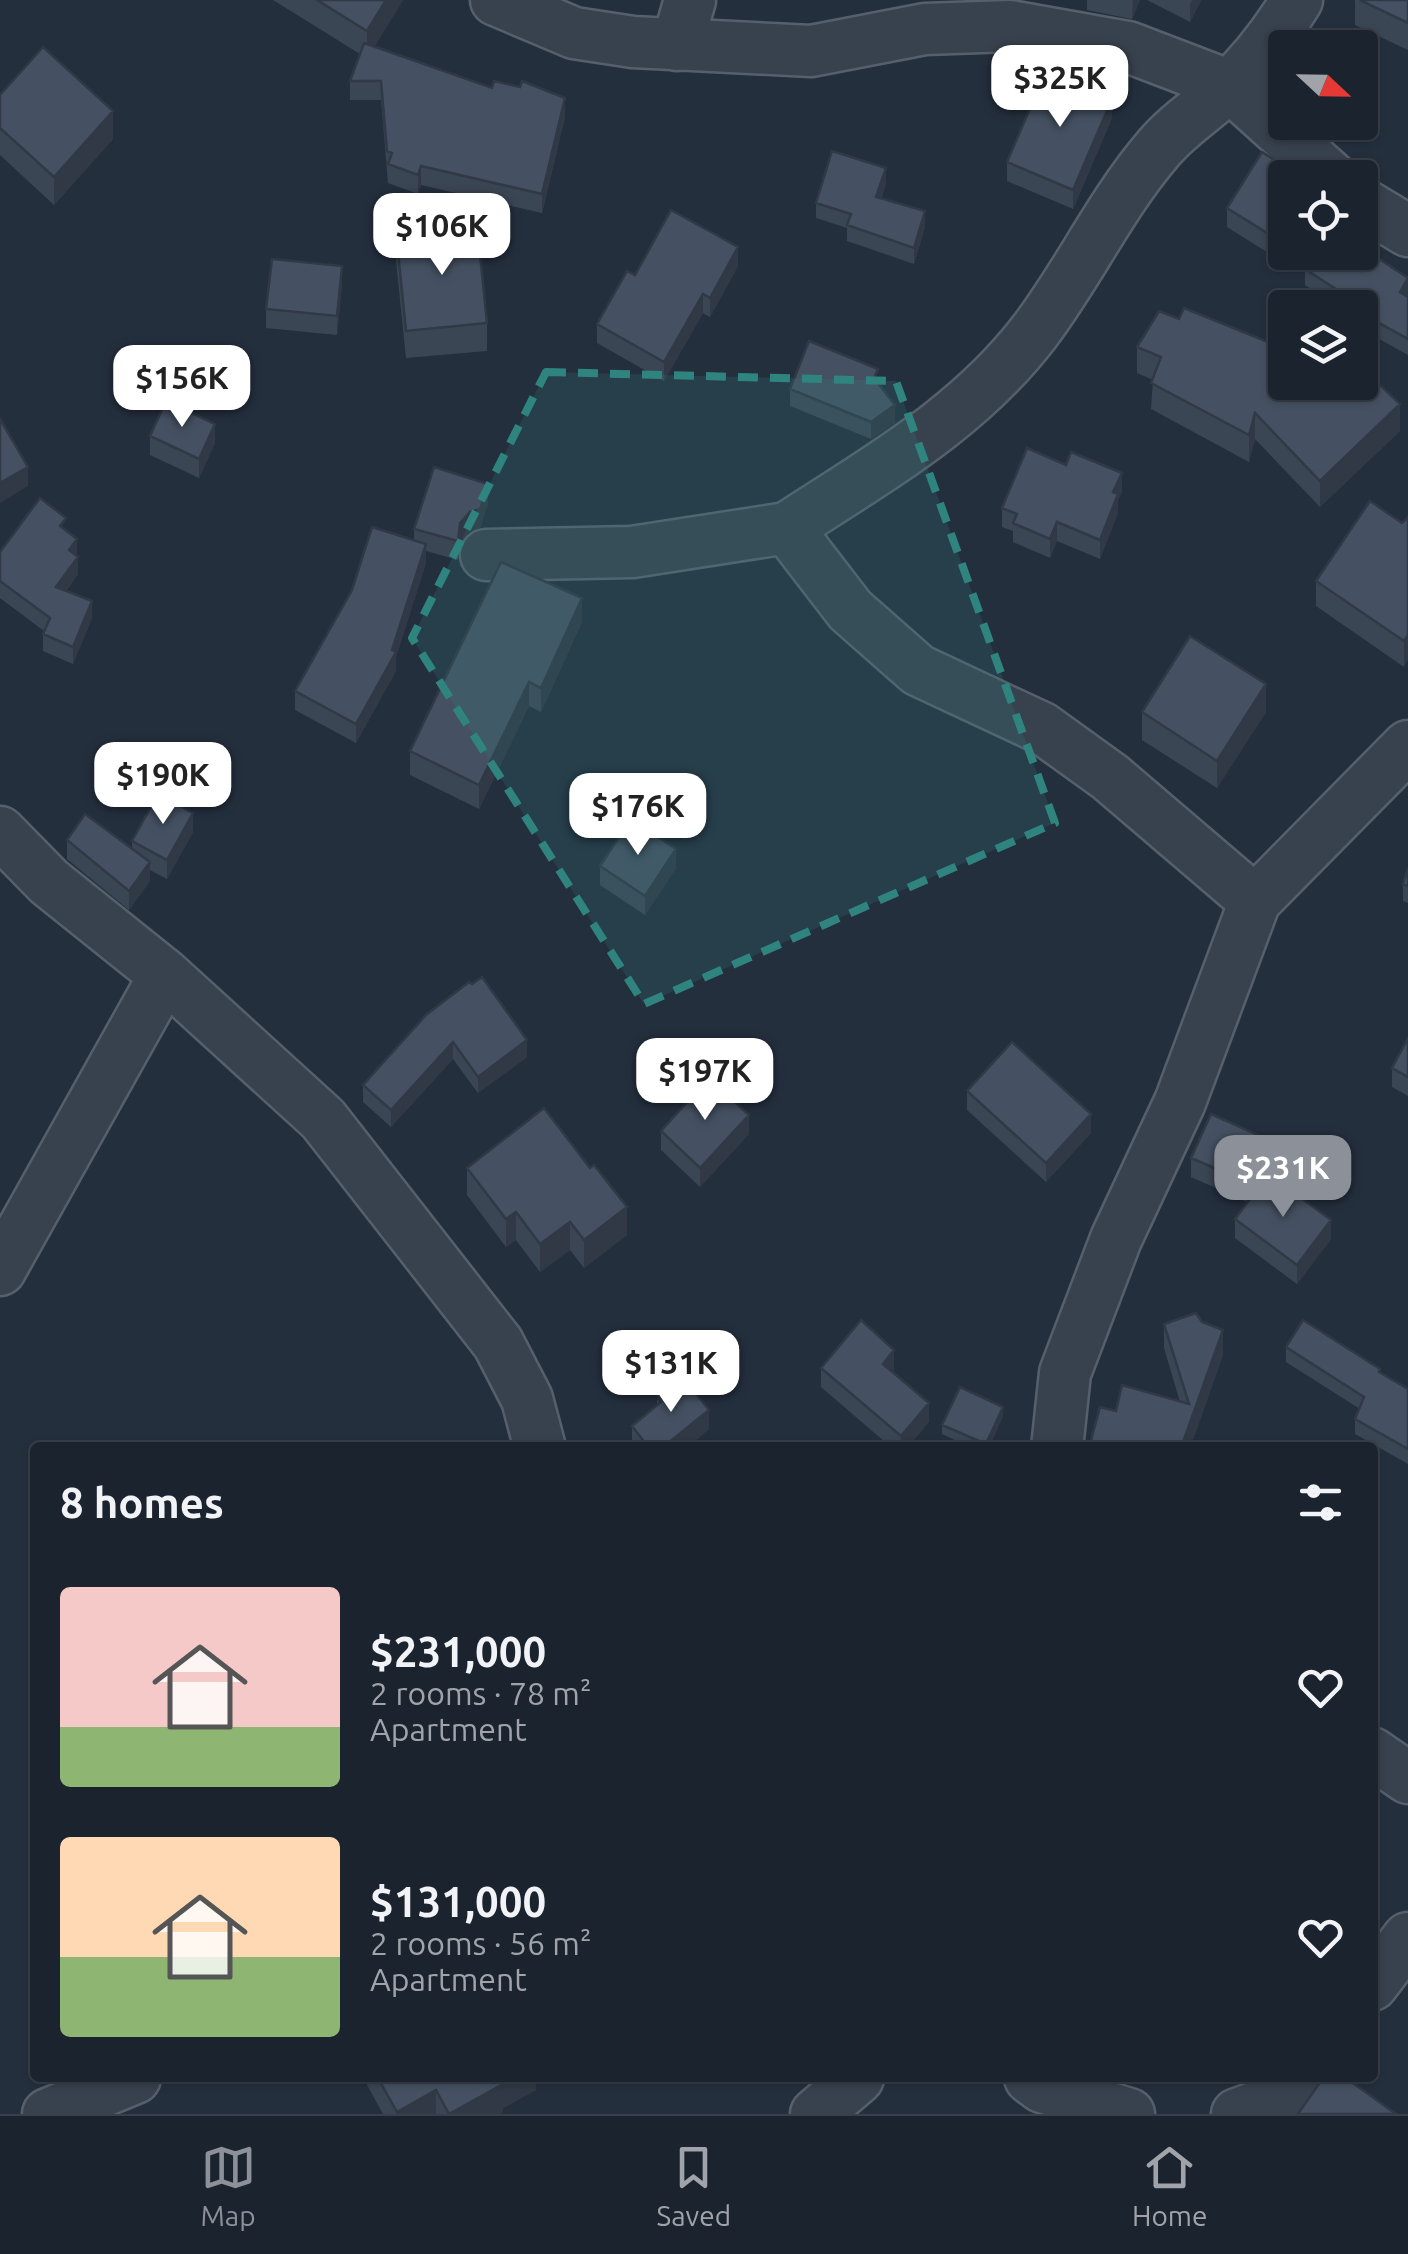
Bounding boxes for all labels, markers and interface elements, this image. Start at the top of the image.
north arrow [1268,30,1378,140]
map controls [1268,30,1378,400]
pin: $325K [990,45,1130,130]
text: $325K [1013,59,1107,95]
button: locate [1268,160,1378,270]
pin: $106K [372,193,512,278]
text: $106K [395,207,489,243]
button: layers [1268,290,1378,400]
pin: $156K [112,345,252,430]
text: $156K [135,359,229,395]
pin: $190K [93,742,233,827]
text: $190K [116,756,210,792]
pin: $176K [568,773,708,858]
text: $176K [591,787,685,823]
pin: $197K [635,1038,775,1123]
text: $197K [658,1052,752,1088]
pin: $231K [1213,1135,1353,1220]
text: $231K [1236,1149,1330,1185]
pin: $131K [601,1330,741,1415]
text: $131K [624,1344,718,1380]
icon: filters [1293,1475,1348,1530]
text: 8 homes [60,1479,224,1526]
icon: home [140,1627,260,1747]
text: $231,000 [370,1628,546,1675]
icon: heart [1293,1660,1348,1715]
text: 2 rooms · 78 m² [370,1675,591,1711]
text: Apartment [370,1711,527,1747]
icon: home [140,1877,260,1997]
text: $131,000 [370,1878,546,1925]
icon: heart [1293,1910,1348,1965]
text: 2 rooms · 56 m² [370,1925,591,1961]
text: Apartment [370,1961,527,1997]
tab: Map [200,2140,256,2231]
tab: Saved [657,2140,731,2231]
tab: Home [1132,2140,1208,2231]

